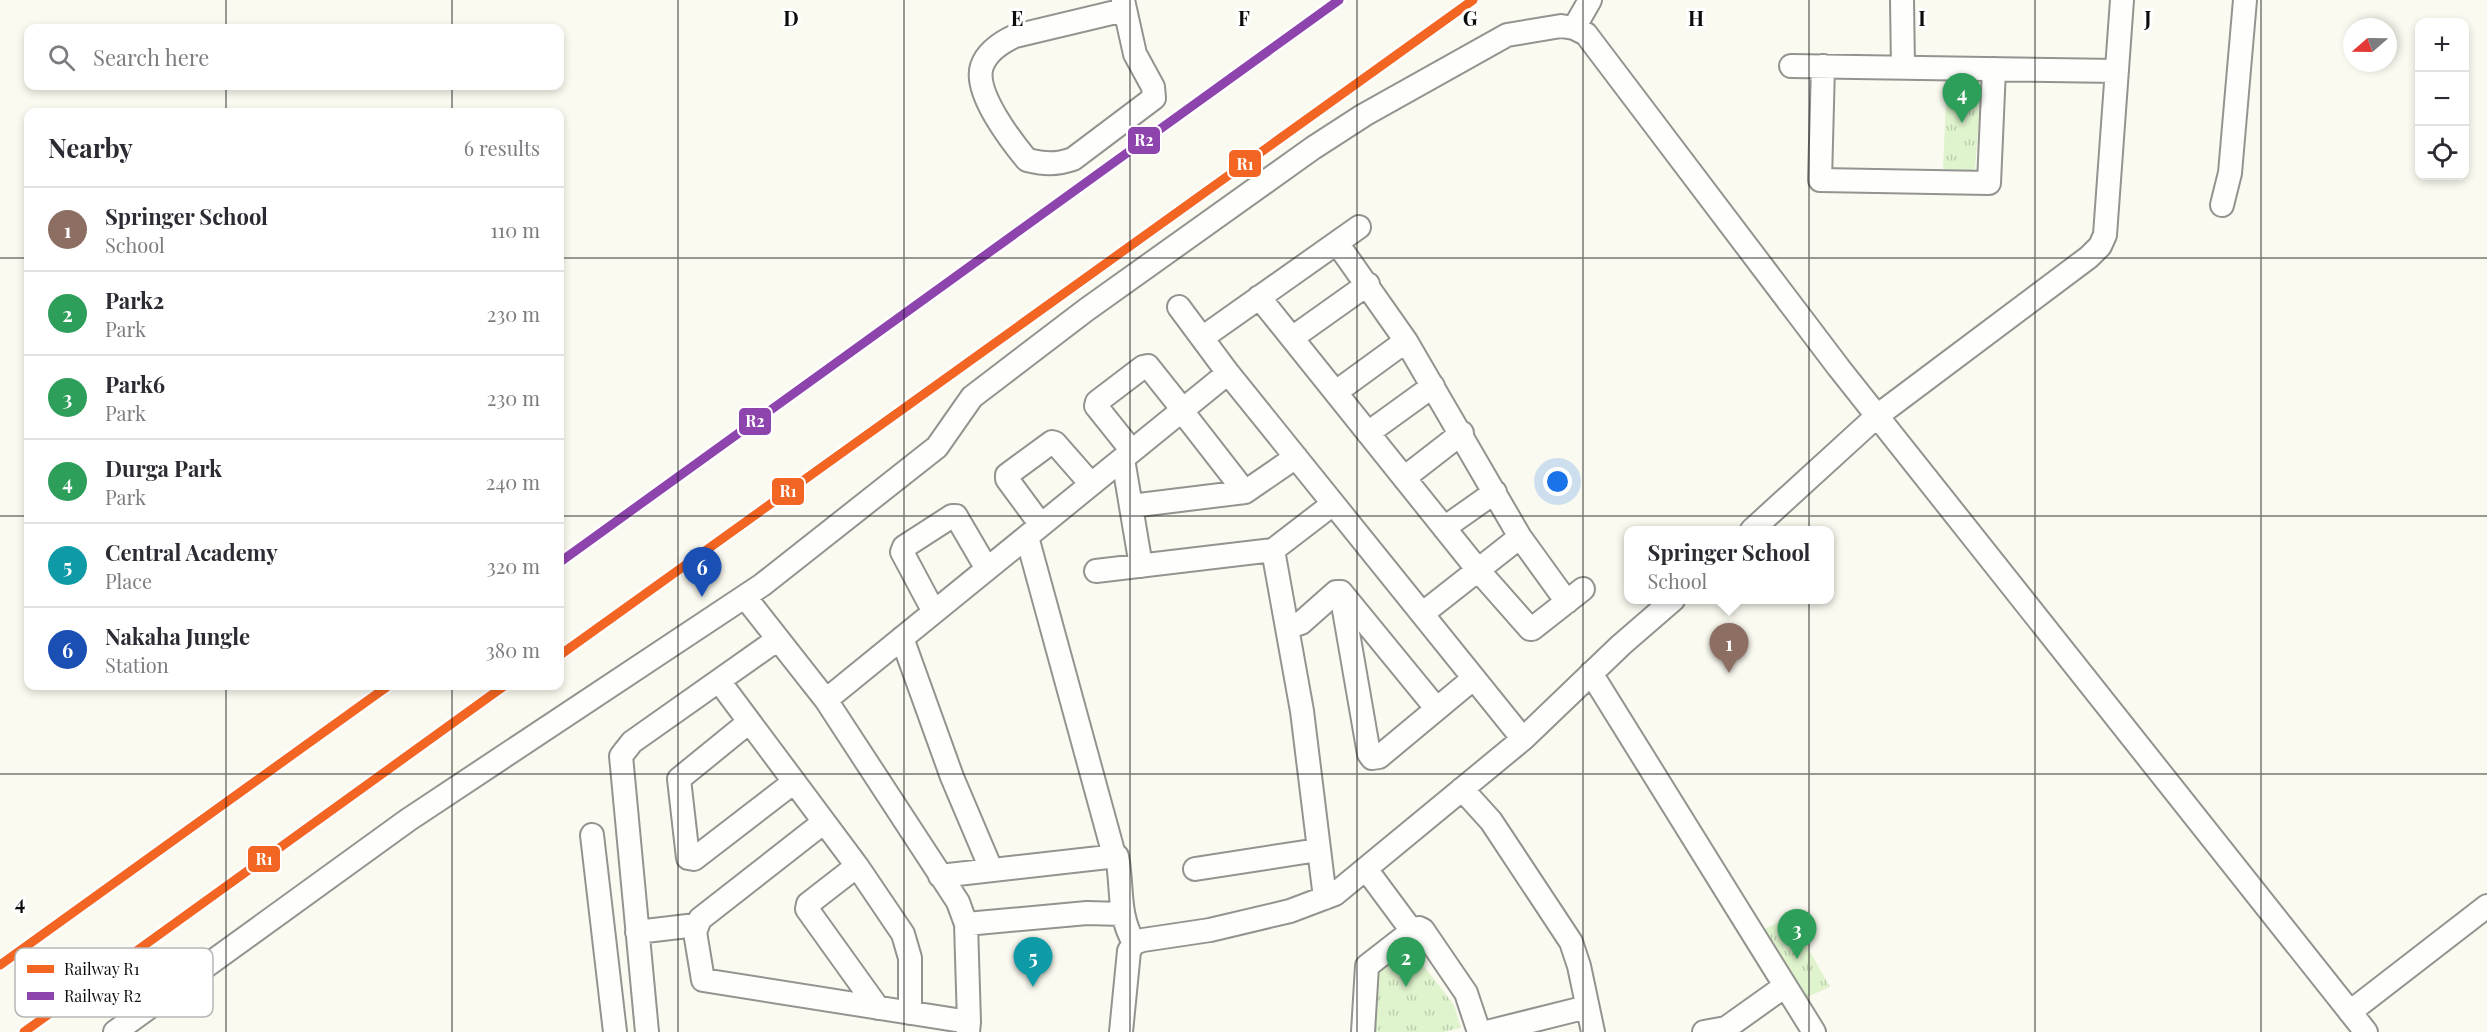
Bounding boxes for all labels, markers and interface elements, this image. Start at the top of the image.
text: D [783,4,799,31]
text: E [1011,4,1023,31]
text: F [1238,4,1250,31]
text: G [1463,4,1478,31]
text: H [1688,4,1704,31]
text: I [1918,4,1926,31]
text: J [2143,4,2152,31]
north arrow [2343,18,2397,72]
map controls [2415,18,2469,180]
button: + [2415,18,2469,72]
search box [24,24,564,90]
icon: search [45,41,78,74]
text: Search here [93,42,209,72]
button: − [2415,72,2469,126]
pin: 4 [1942,74,1982,123]
line badge: R2 [1127,126,1161,155]
button: locate [2415,126,2469,180]
text: R2 [1134,129,1154,150]
text: Nearby [48,130,133,165]
text: 6 results [464,134,540,161]
line badge: R1 [1228,149,1262,178]
text: R1 [1236,153,1254,174]
text: Springer School [105,201,268,231]
text: 1 [64,216,71,243]
text: 110 m [490,216,540,243]
text: School [105,231,165,258]
text: Park2 [105,285,164,315]
text: 2 [62,300,73,327]
text: 230 m [487,300,540,327]
text: Park [105,315,146,342]
text: Park6 [105,369,165,399]
text: 3 [63,384,72,411]
text: 230 m [487,384,540,411]
text: Park [105,399,146,426]
line badge: R2 [738,407,772,436]
text: R2 [745,410,765,431]
text: Durga Park [105,453,222,483]
your location [1543,467,1572,496]
text: 4 [62,468,73,495]
text: 240 m [486,468,540,495]
line badge: R1 [771,477,805,506]
text: R1 [779,480,797,501]
text: Park [105,483,146,510]
popup [1624,526,1834,604]
text: Central Academy [105,537,278,567]
text: Springer School [1648,537,1810,567]
pin: 6 [682,548,722,597]
text: 5 [63,552,72,579]
text: 320 m [487,552,540,579]
text: Place [105,567,152,594]
text: School [1648,567,1707,594]
text: Nakaha Jungle [105,621,250,651]
pin: 1 [1710,624,1748,673]
text: 6 [62,636,73,663]
text: 380 m [486,636,540,663]
text: Station [105,651,169,678]
line badge: R1 [247,845,281,873]
text: R1 [255,848,273,869]
text: 4 [15,888,25,915]
pin: 3 [1778,910,1816,959]
pin: 5 [1014,938,1052,987]
pin: 2 [1386,938,1426,987]
legend [15,948,213,1017]
text: Railway R1 [64,958,140,979]
text: Railway R2 [64,985,141,1006]

